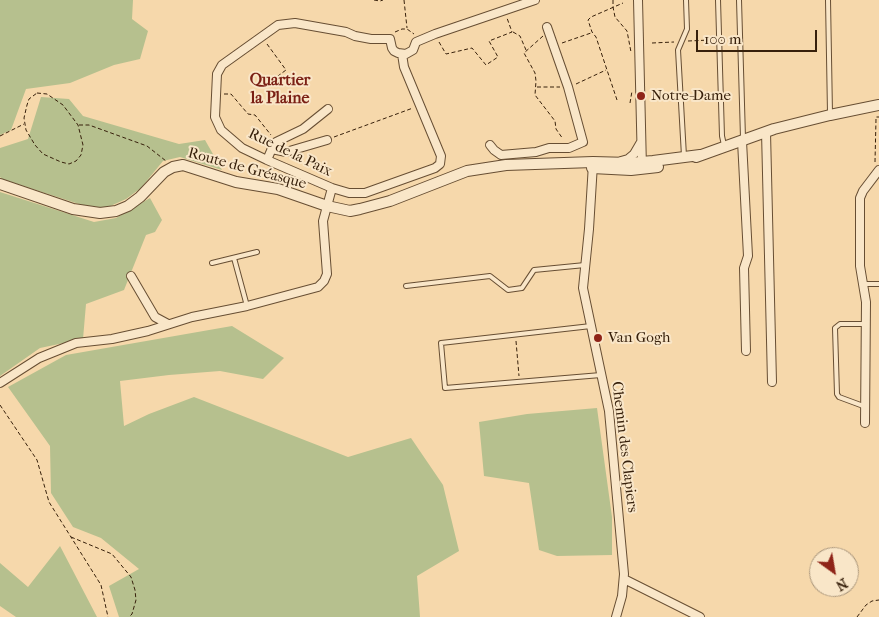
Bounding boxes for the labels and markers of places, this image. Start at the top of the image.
place label: Notre-Dame [651,87,731,105]
marker: Notre-Dame [635,90,647,102]
place label: Van Gogh [608,329,670,347]
marker: Van Gogh [592,332,604,344]

